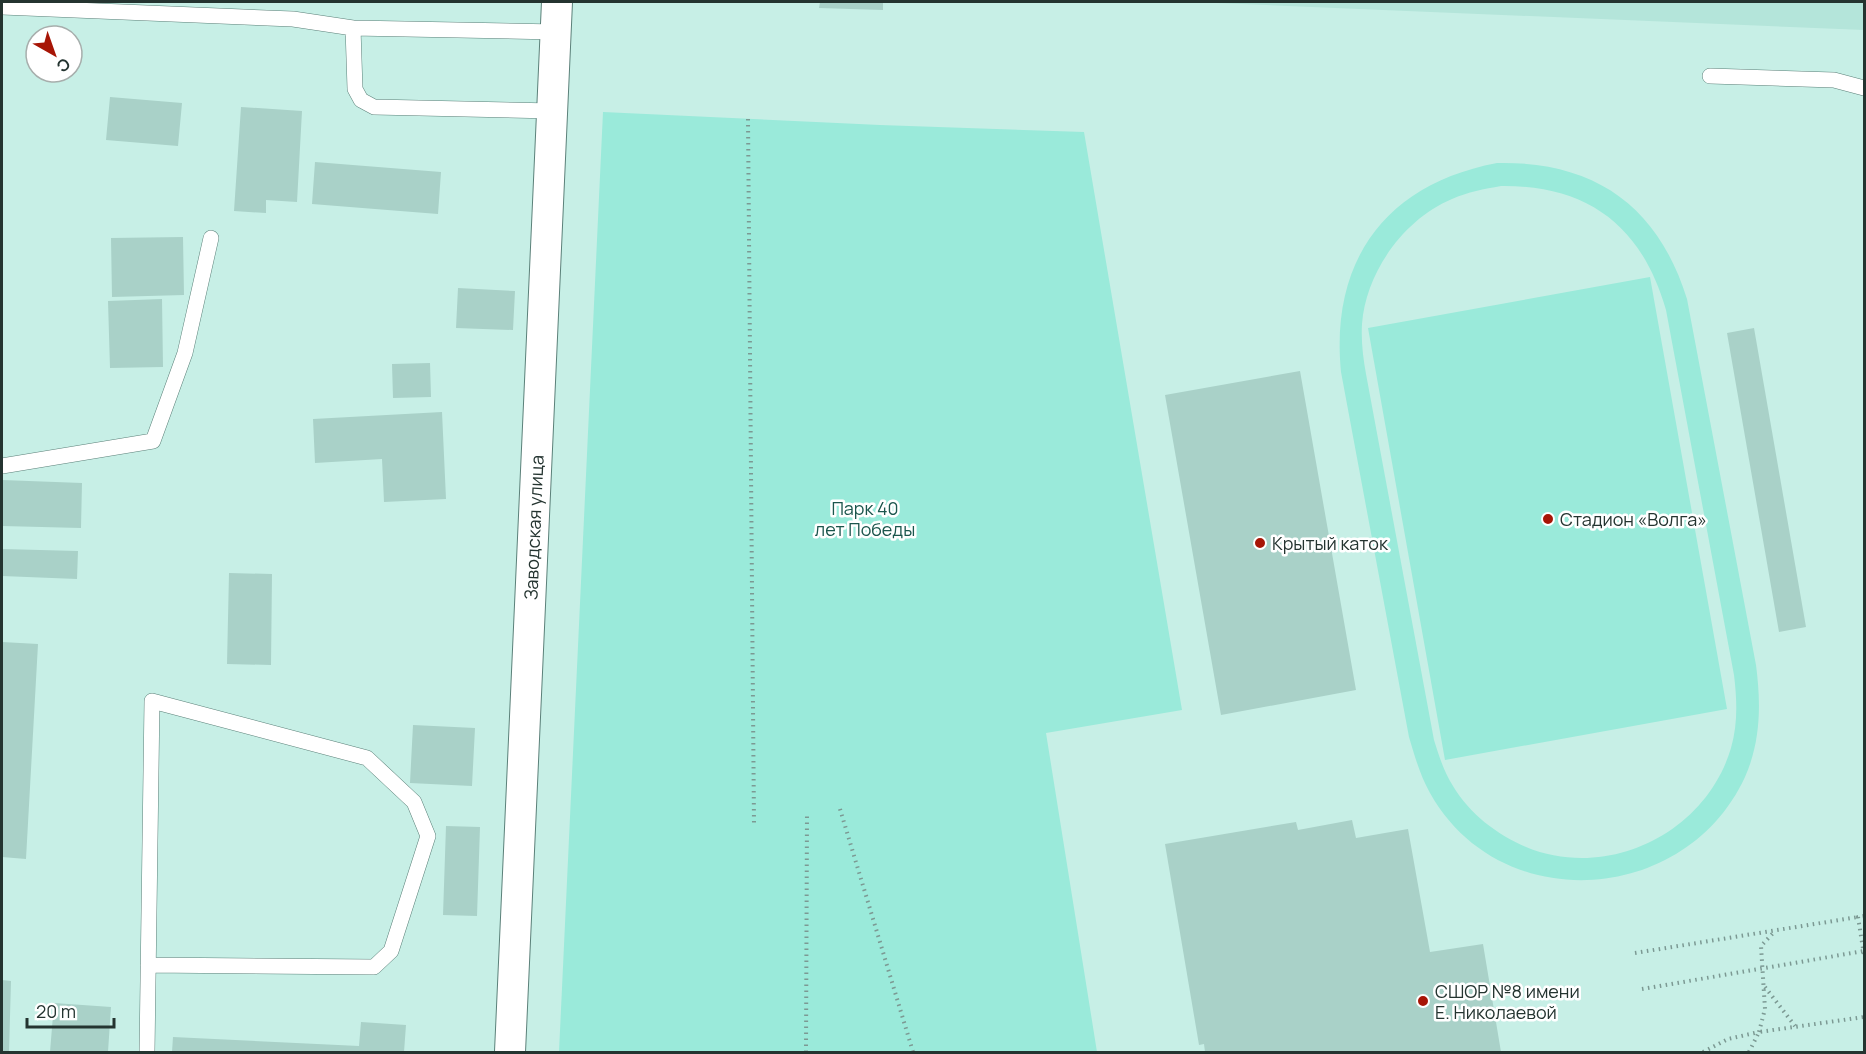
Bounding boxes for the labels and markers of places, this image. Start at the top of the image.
place label: Стадион «Волга» [1560,507,1707,531]
marker: Стадион «Волга» [1541,512,1555,526]
place label: Крытый каток [1272,531,1389,555]
marker: Крытый каток [1253,536,1267,550]
place label: СШОР №8 имени Е. Николаевой [1435,979,1580,1024]
marker: СШОР №8 имени Е. Николаевой [1416,994,1430,1008]

